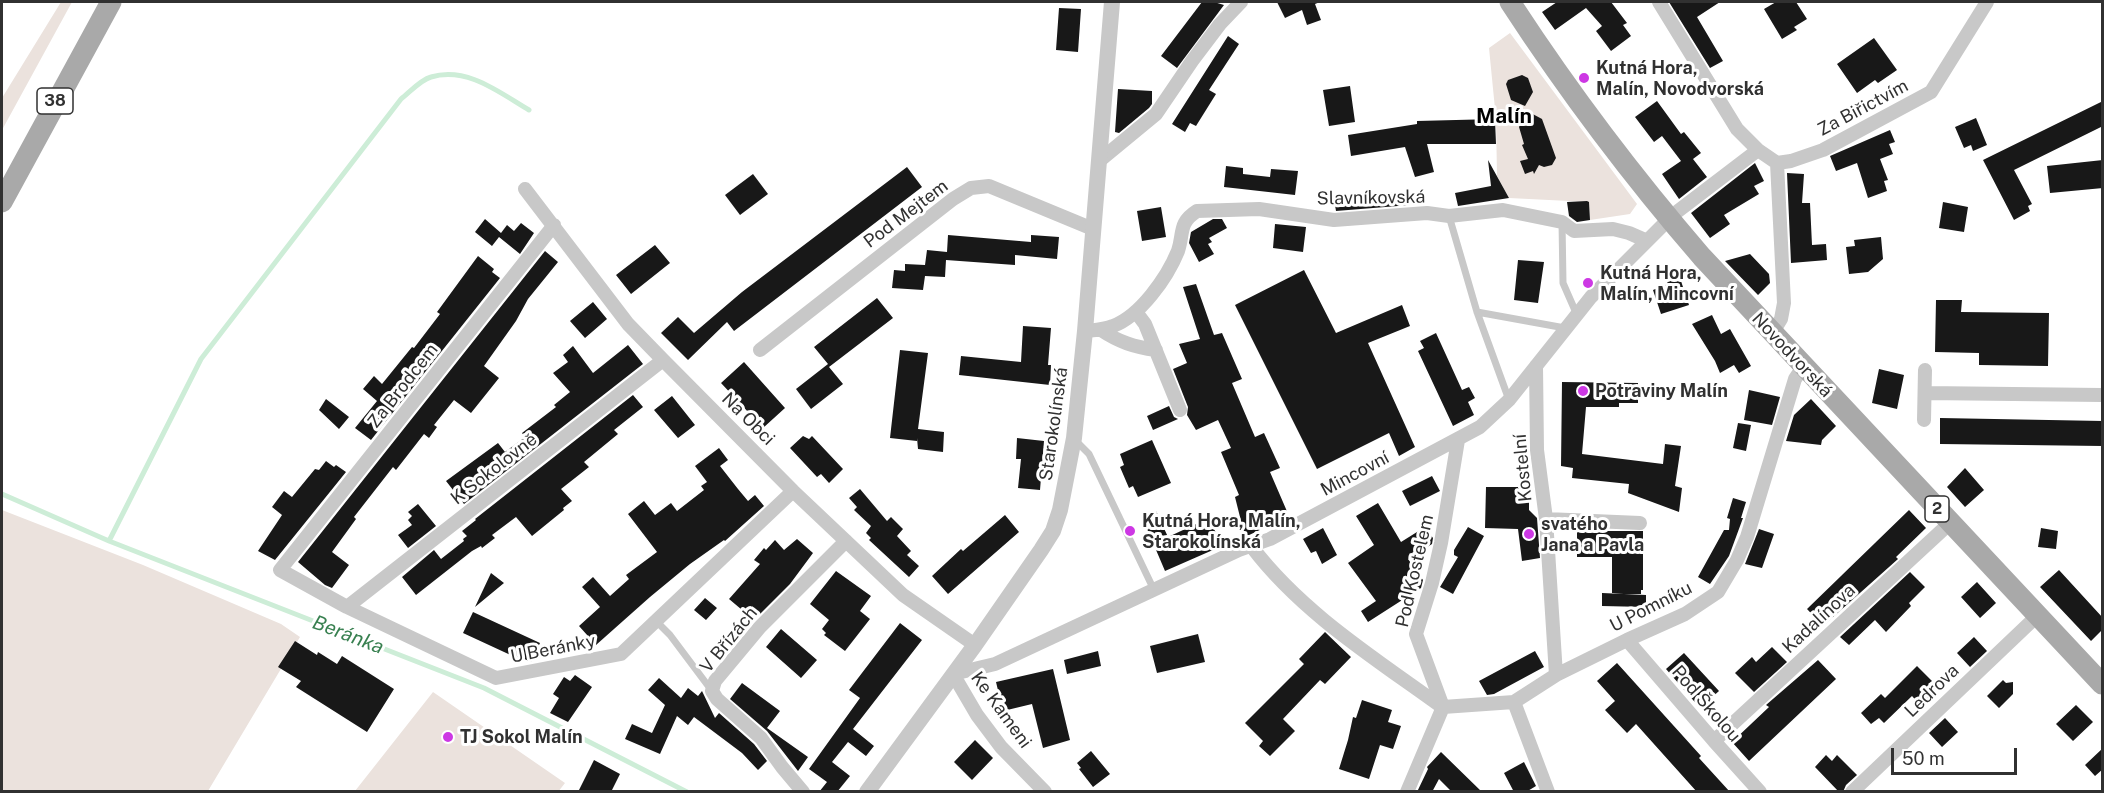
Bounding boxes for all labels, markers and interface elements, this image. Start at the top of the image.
place label: Kutná Hora, Malín, Novodvorská [1596,57,1764,100]
marker: Kutná Hora, Malín, Novodvorská [1577,71,1591,85]
street label: Za Biřictvím [1814,75,1912,141]
road number: 38 [37,88,73,114]
district label: Malín [1476,104,1532,130]
street label: Pod Mejtem [860,175,952,253]
street label: Slavníkovská [1317,186,1425,210]
place label: Kutná Hora, Malín, Mincovní [1600,262,1734,304]
marker: Kutná Hora, Malín, Mincovní [1581,276,1595,290]
street label: Novodvorská [1747,308,1837,402]
street label: Za Brodcem [363,339,443,433]
street label: Starokolínská [1035,366,1073,482]
place label: Potraviny Malín [1595,380,1728,402]
marker: Potraviny Malín [1576,384,1590,398]
street label: Na Obci [717,388,779,450]
street label: K Sokolovně [447,429,541,509]
street label: Kostelní [1509,433,1537,503]
street label: Mincovní [1317,447,1393,501]
road number: 2 [1925,496,1949,522]
place label: Kutná Hora, Malín, Starokolínská [1142,510,1301,552]
street label: Pod Kostelem [1392,512,1438,630]
place label: svatého Jana a Pavla [1541,513,1644,556]
marker: Kutná Hora, Malín, Starokolínská [1123,524,1137,538]
marker: svatého Jana a Pavla [1522,527,1536,541]
street label: U Pomníku [1606,577,1696,637]
street label: Kadalínova [1778,580,1860,658]
street label: V Břízách [696,603,762,677]
water label: Beránka [309,610,387,660]
street label: U Beránky [509,630,597,668]
street label: Ledrova [1900,660,1964,722]
street label: Pod Školou [1667,661,1745,747]
street label: Ke Kameni [966,668,1036,752]
place label: TJ Sokol Malín [460,726,583,748]
marker: TJ Sokol Malín [441,730,455,744]
scale bar [1894,736,2020,774]
text: 50 m [1902,748,1945,769]

